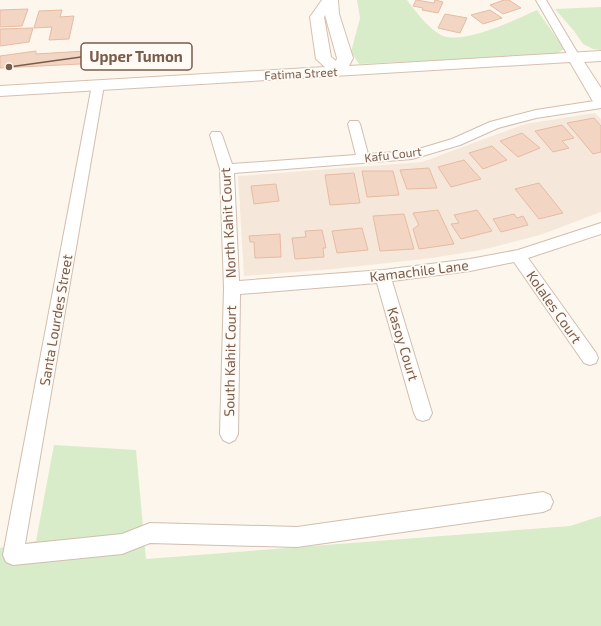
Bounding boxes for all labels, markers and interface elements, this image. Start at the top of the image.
callout: Upper Tumon [81,43,192,70]
text: Upper Tumon [89,47,183,65]
street label: Fatima Street [264,64,338,82]
street label: Kafu Court [363,143,423,164]
street label: North Kahit Court [216,167,239,279]
street label: Santa Lourdes Street [36,253,75,387]
street label: Kamachile Lane [368,256,469,285]
street label: Kolales Court [523,267,586,346]
street label: South Kahit Court [220,305,239,417]
street label: Kasoy Court [384,305,423,383]

